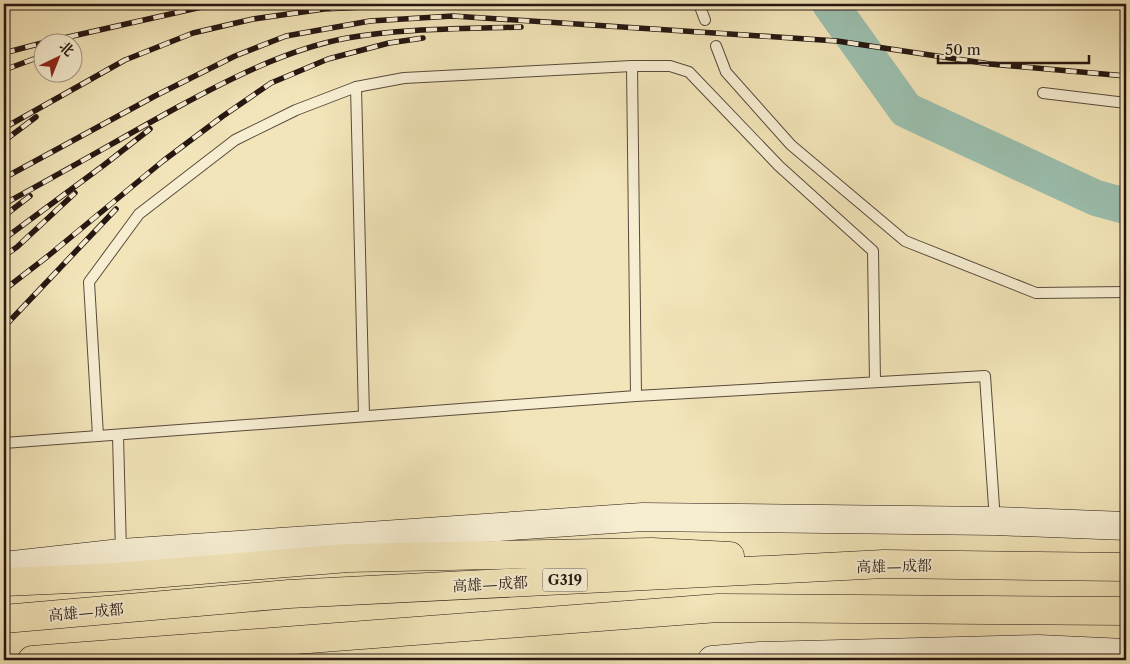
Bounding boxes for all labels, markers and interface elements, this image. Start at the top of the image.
north arrow [32,32,82,82]
scale bar [938,32,1089,64]
text: 北 [56,37,78,60]
text: 50 m [945,40,981,59]
street label: 高雄—成都 [856,556,932,576]
road number: G319 [542,568,588,592]
street label: 高雄—成都 [452,573,528,595]
street label: 高雄—成都 [47,599,125,625]

